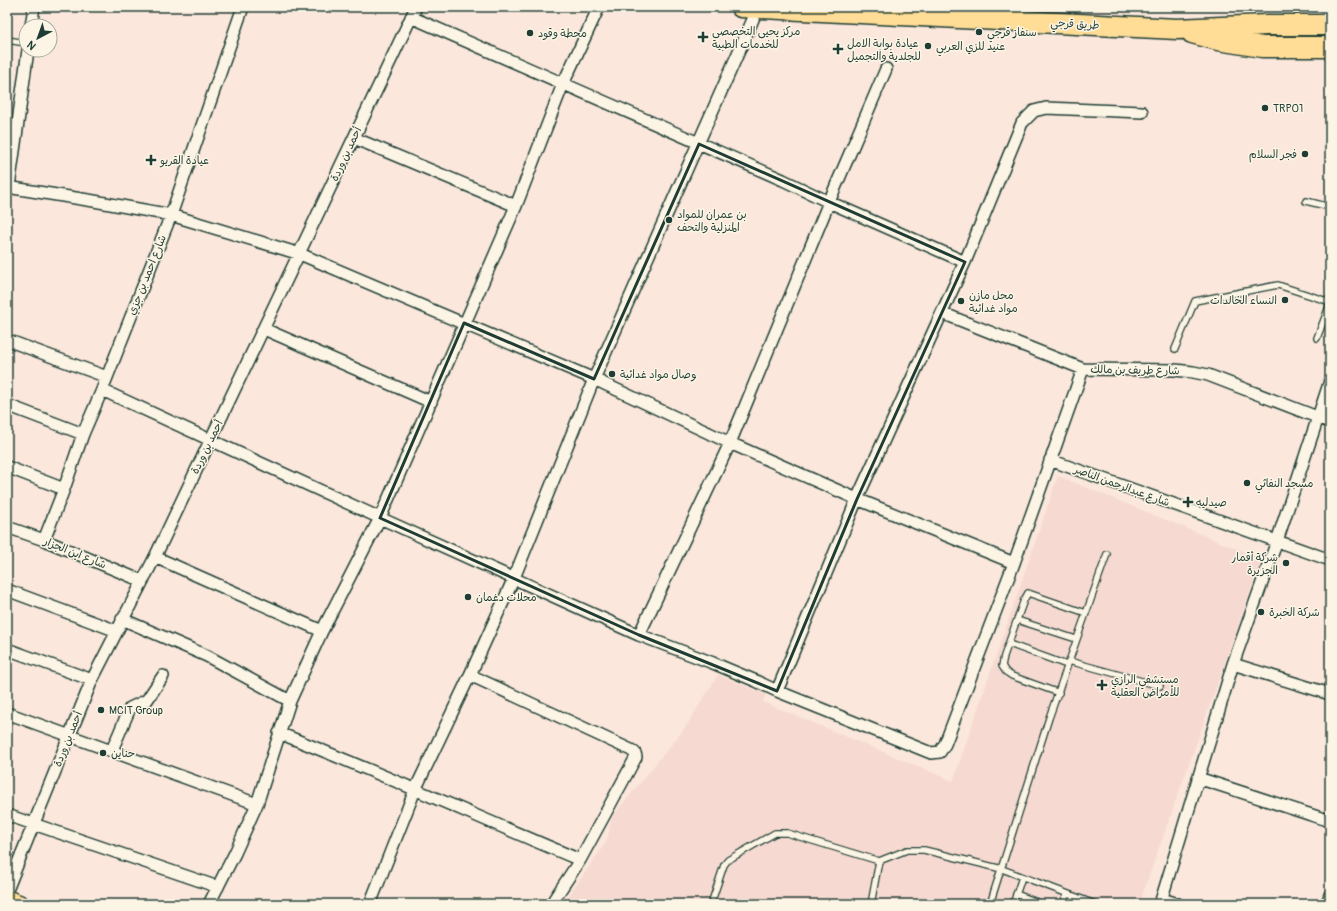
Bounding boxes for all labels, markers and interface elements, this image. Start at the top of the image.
street label: طريق قرجي [1050,16,1100,36]
north arrow [18,18,58,58]
place label: مركز يحيى التخصصي للخدمات الطبية [712,25,800,52]
place label: سنفاز قرجي [987,26,1037,43]
place label: محطة وقود [538,27,587,41]
marker: سنفاز قرجي [974,27,984,37]
marker: محطة وقود [525,28,535,38]
marker: مركز يحيى التخصصي للخدمات الطبية [697,31,709,43]
text: N [24,37,39,53]
place label: عيادة بوابة الامل للجلدية والتجميل [847,37,921,63]
place label: عنيد للزي العربي [936,40,1005,57]
marker: عنيد للزي العربي [923,41,933,51]
marker: عيادة بوابة الامل للجلدية والتجميل [832,43,844,55]
place label: TRP01 [1273,102,1303,115]
marker: TRP01 [1260,103,1270,113]
street label: أحمد بن وردة [328,124,365,184]
place label: فجر السلام [1249,148,1297,163]
marker: فجر السلام [1300,149,1310,159]
marker: عيادة القريو [145,154,157,166]
place label: عيادة القريو [159,154,209,168]
place label: بن عمران للمواد المنزلية والتحف [677,208,747,234]
marker: بن عمران للمواد المنزلية والتحف [664,215,674,225]
street label: شارع احمد بن جزي [125,233,171,318]
place label: محل مازن مواد غدائية [969,289,1018,316]
place label: النساء الخالدات [1210,294,1277,307]
marker: النساء الخالدات [1280,295,1290,305]
marker: محل مازن مواد غدائية [956,296,966,306]
street label: شارع طريف بن مالك [1090,363,1180,379]
place label: وصال مواد غدائية [620,368,697,382]
marker: وصال مواد غدائية [607,369,617,379]
street label: أحمد بن وردة [188,418,227,477]
street label: شارع عبدالرحمن الناصر [1071,462,1172,511]
place label: مسجد النفاثي [1255,477,1313,494]
marker: مسجد النفاثي [1242,478,1252,488]
place label: صيدليه [1196,496,1227,509]
marker: صيدليه [1183,497,1193,507]
street label: شارع ابن الجزار [40,534,108,573]
place label: شركة أقمار الجزيرة [1231,551,1278,577]
marker: شركة أقمار الجزيرة [1281,558,1291,568]
place label: محلات دغمان [476,591,537,604]
marker: محلات دغمان [463,592,473,602]
place label: شركة الخبرة [1269,606,1320,620]
marker: شركة الخبرة [1256,607,1266,617]
place label: مستشفي الرازي للأمراض العقلية [1111,673,1179,699]
marker: مستشفي الرازي للأمراض العقلية [1096,679,1108,691]
place label: MCIT Group [109,704,163,717]
marker: MCIT Group [96,705,106,715]
street label: أحمد بن وردة [51,709,86,769]
place label: حناين [111,747,135,760]
marker: حناين [98,748,108,758]

